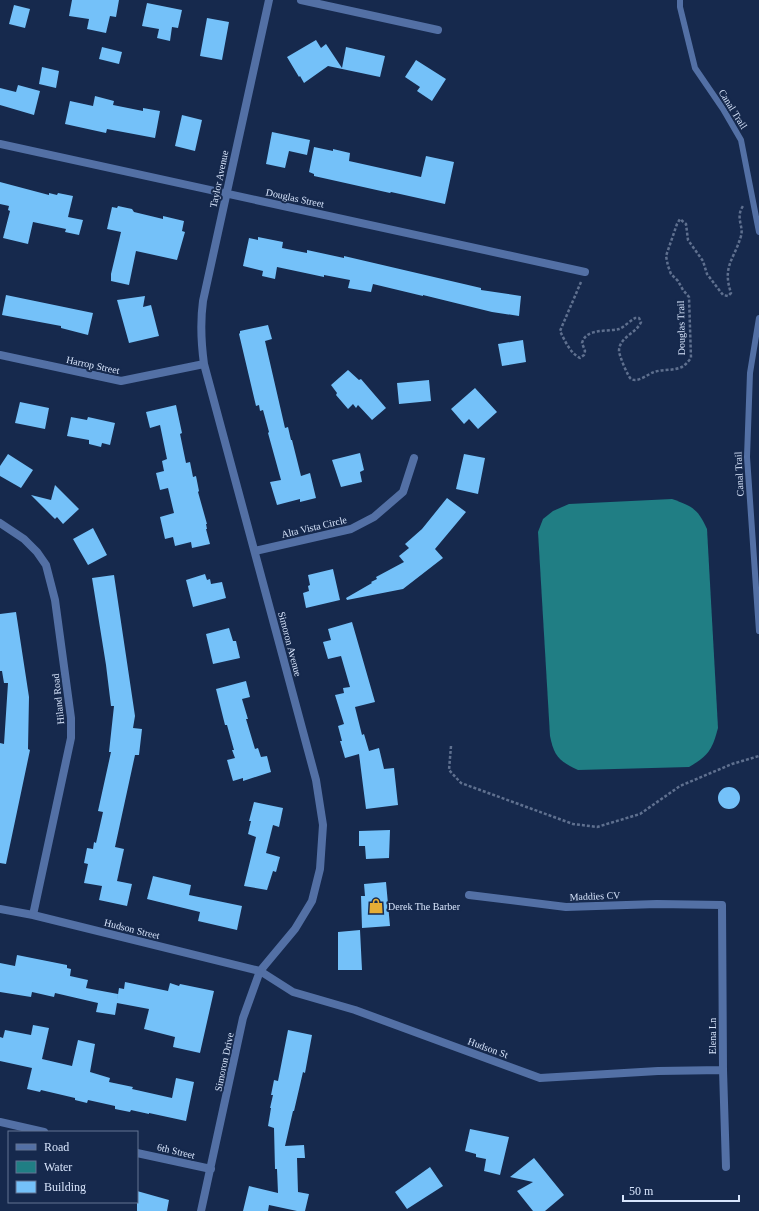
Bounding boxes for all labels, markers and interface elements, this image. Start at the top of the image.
street label: Canal Trail [716,87,750,131]
street label: Taylor Avenue [208,149,231,209]
street label: Douglas Street [265,186,325,210]
street label: Douglas Trail [675,300,687,355]
street label: Harrop Street [65,354,121,376]
street label: Canal Trail [732,451,746,497]
street label: Alta Vista Circle [280,514,348,540]
street label: Simoron Avenue [276,610,304,678]
street label: Hiland Road [50,673,66,725]
street label: Maddies CV [569,890,621,902]
shop icon: Derek The Barber [367,897,385,915]
place label: Derek The Barber [388,901,461,912]
street label: Hudson Street [103,917,161,941]
street label: Elena Ln [707,1018,718,1054]
street label: Simoron Drive [212,1031,236,1092]
street label: Hudson St [466,1036,510,1060]
legend [8,1131,138,1203]
text: Road [44,1140,69,1154]
street label: 6th Street [156,1141,196,1161]
text: Water [44,1160,72,1174]
scale bar [623,1177,739,1203]
text: Building [44,1180,86,1194]
text: 50 m [629,1184,654,1198]

